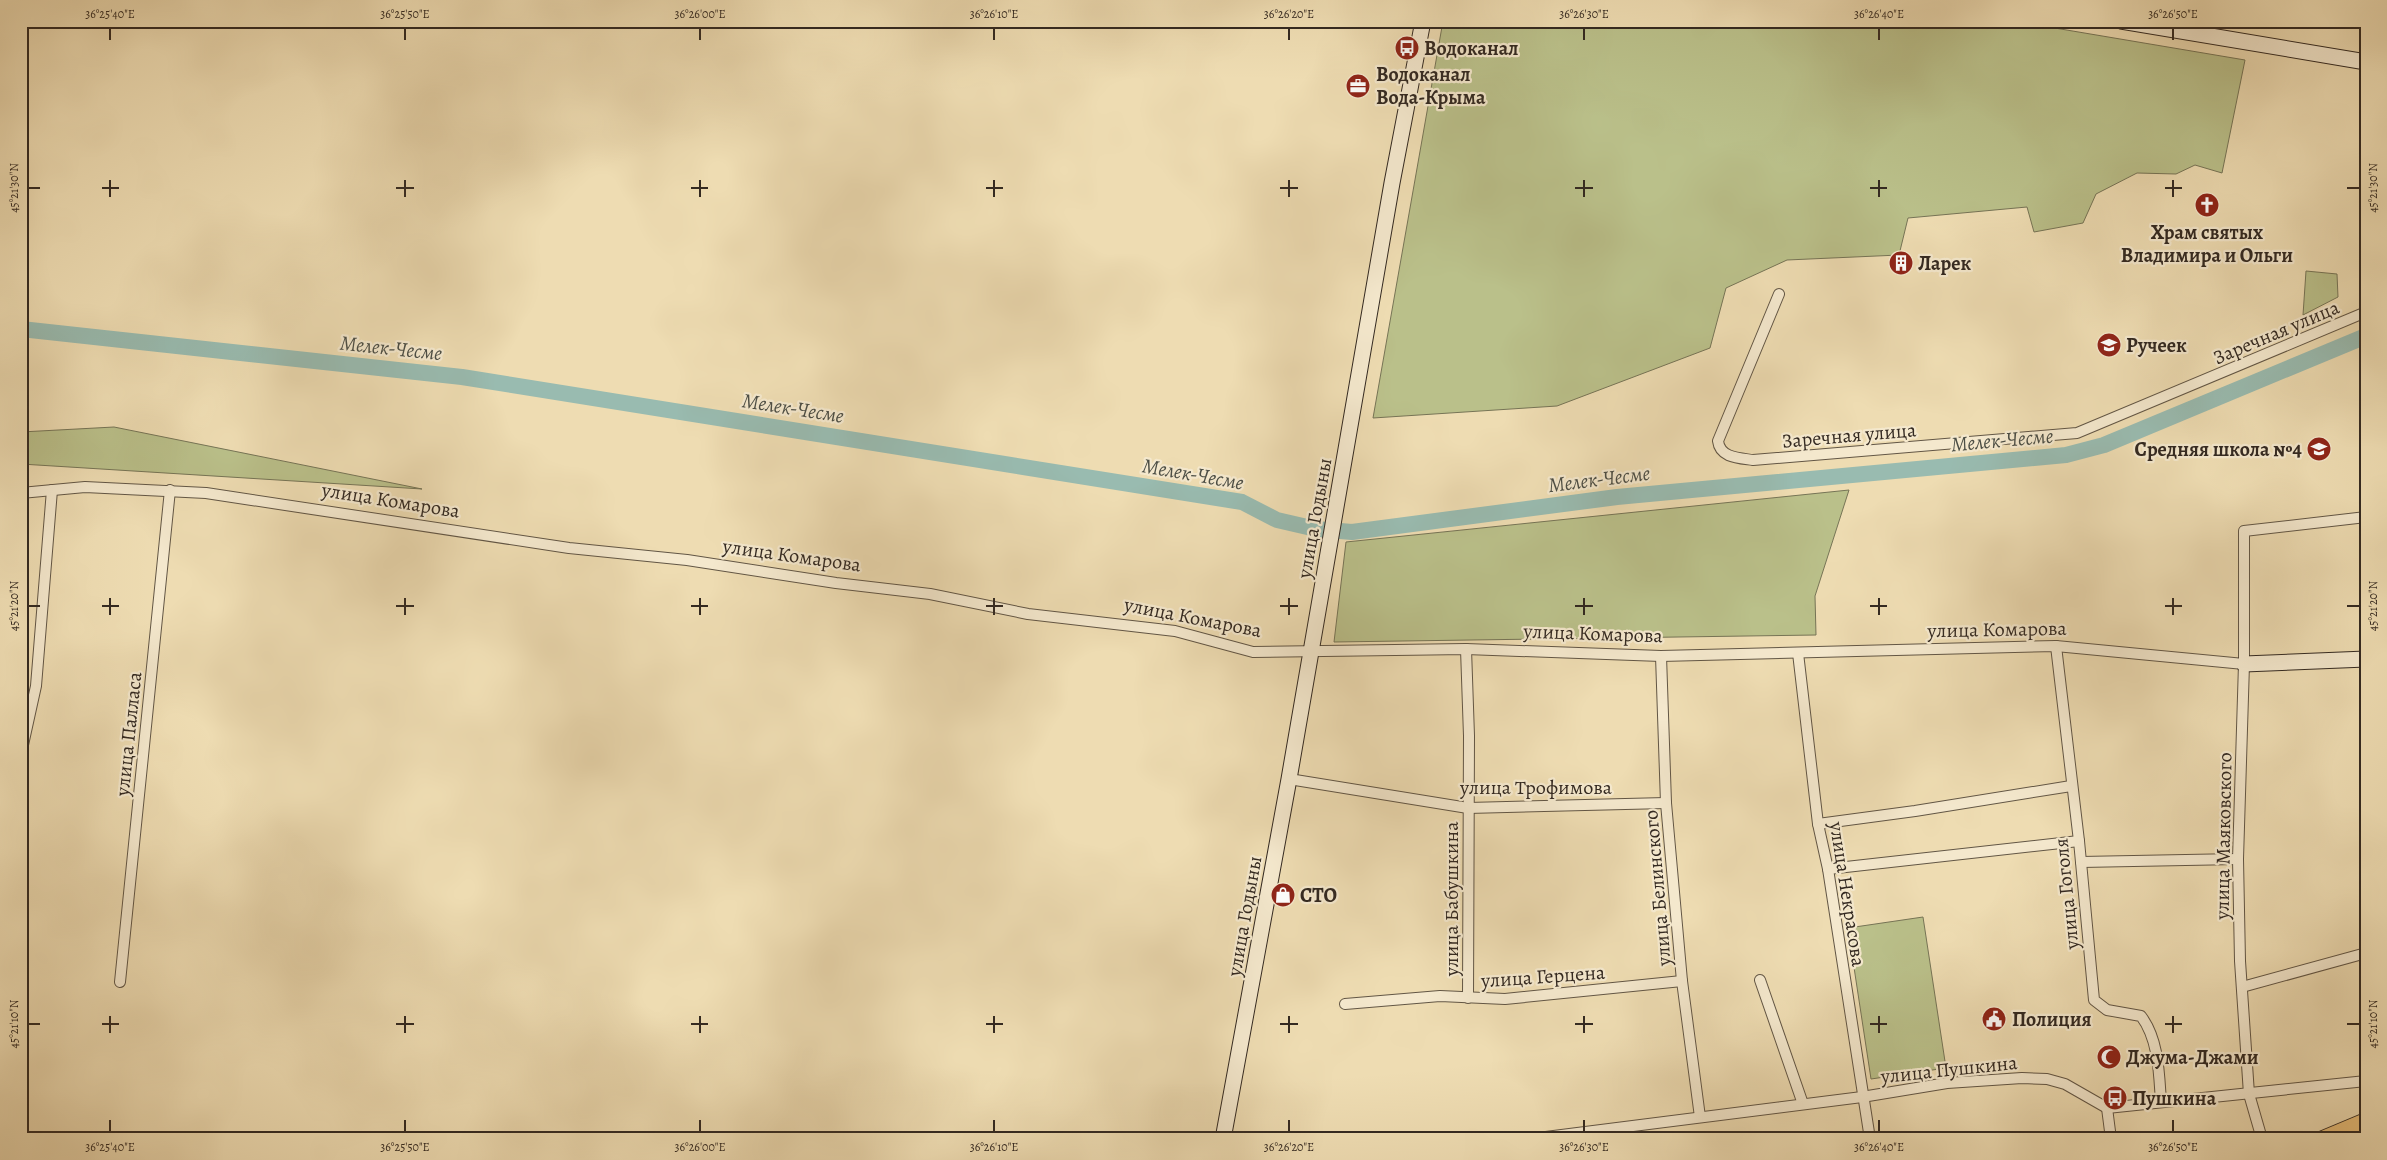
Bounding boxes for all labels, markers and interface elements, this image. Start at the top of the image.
text: 36°25'40"E [85,6,135,22]
text: 36°25'50"E [380,6,430,22]
text: 36°26'00"E [675,6,725,22]
text: 36°26'10"E [970,6,1018,22]
text: 36°26'20"E [1264,6,1314,22]
text: 36°26'30"E [1559,6,1609,22]
text: 36°26'40"E [1854,6,1904,22]
text: 36°26'50"E [2148,6,2198,22]
bus stop icon: Водоканал [1394,35,1420,61]
place label: Водоканал [1424,35,1519,62]
place label: Водоканал Вода-Крыма [1376,61,1486,111]
office icon: Водоканал Вода-Крыма [1345,73,1371,99]
text: 45°21'30"N [6,163,22,213]
text: 45°21'30"N [2365,163,2381,213]
church icon: Храм святых Владимира и Ольги [2194,192,2220,218]
place label: Храм святых Владимира и Ольги [2121,219,2293,269]
building icon: Ларек [1888,250,1914,276]
place label: Ларек [1918,250,1972,277]
street label: Заречная улица [2209,293,2344,371]
water label: Мелек-Чесме [339,329,444,367]
school or university icon: Ручеек [2096,332,2122,358]
place label: Ручеек [2126,332,2187,359]
water label: Мелек-Чесме [740,386,846,430]
street label: Заречная улица [1781,416,1918,455]
water label: Мелек-Чесме [1950,422,2055,458]
place label: Средняя школа №4 [2135,436,2303,463]
school or university icon: Средняя школа №4 [2306,436,2332,462]
water label: Мелек-Чесме [1140,451,1246,497]
street label: улица Годыны [1290,456,1338,581]
water label: Мелек-Чесме [1546,459,1652,499]
street label: улица Комарова [319,476,463,525]
street label: улица Комарова [720,532,864,579]
text: 45°21'20"N [6,580,22,631]
text: 45°21'20"N [2365,580,2381,631]
street label: улица Комарова [1121,591,1265,644]
street label: улица Комарова [1926,615,2068,644]
street label: улица Комарова [1522,618,1664,649]
street label: улица Палласа [108,670,149,799]
street label: улица Маяковского [2209,752,2238,921]
street label: улица Трофимова [1459,774,1613,801]
street label: улица Белинского [1637,809,1678,968]
street label: улица Некрасова [1823,819,1872,969]
street label: улица Бабушкина [1438,821,1465,977]
street label: улица Гоголя [2047,837,2086,952]
street label: улица Годыны [1220,854,1268,979]
shop icon: СТО [1270,882,1296,908]
place label: СТО [1300,882,1337,909]
street label: улица Герцена [1479,959,1607,994]
text: 45°21'10"N [6,999,22,1048]
text: 45°21'10"N [2365,999,2381,1048]
public building icon: Полиция [1981,1006,2007,1032]
place label: Полиция [2012,1006,2092,1033]
mosque icon: Джума-Джами [2096,1044,2122,1070]
place label: Джума-Джами [2126,1044,2259,1071]
street label: улица Пушкина [1879,1049,2019,1090]
bus stop icon: Пушкина [2102,1085,2128,1111]
place label: Пушкина [2132,1085,2217,1112]
text: 36°25'40"E [85,1139,135,1155]
text: 36°25'50"E [380,1139,430,1155]
text: 36°26'00"E [675,1139,725,1155]
text: 36°26'10"E [970,1139,1018,1155]
text: 36°26'20"E [1264,1139,1314,1155]
text: 36°26'30"E [1559,1139,1609,1155]
text: 36°26'40"E [1854,1139,1904,1155]
text: 36°26'50"E [2148,1139,2198,1155]

